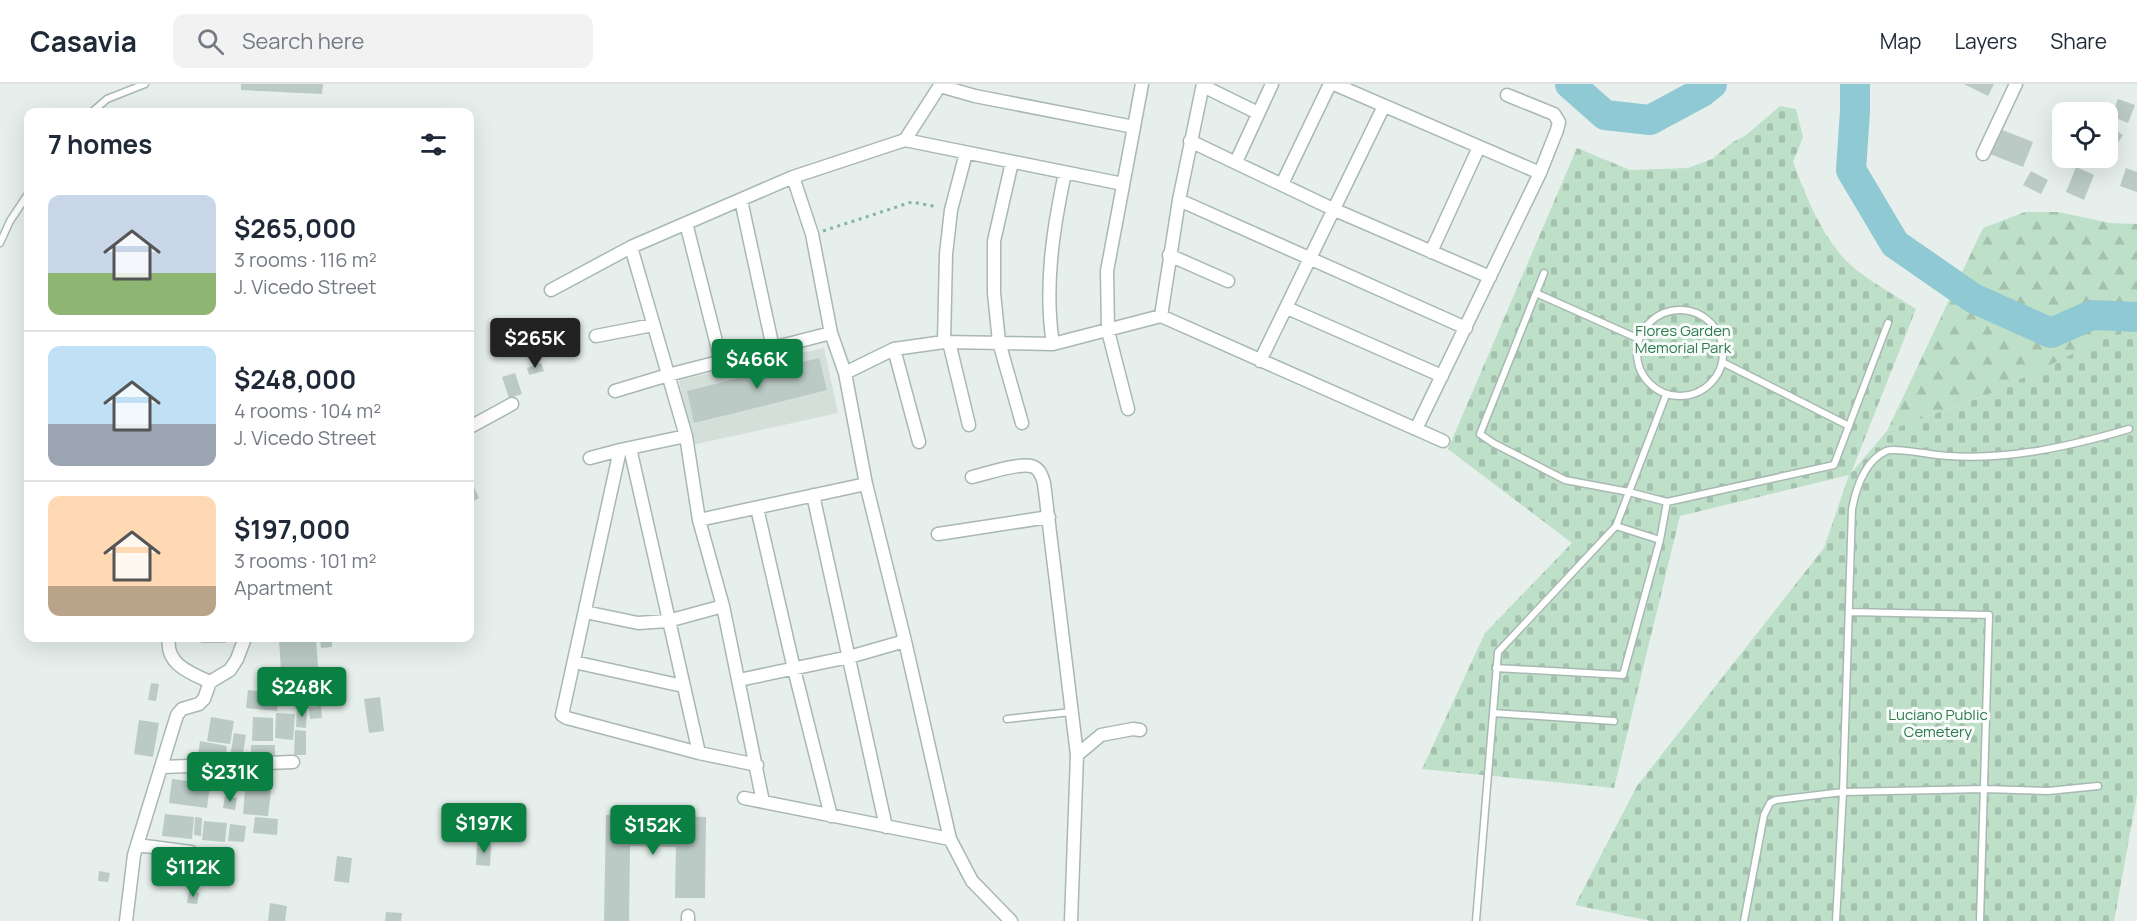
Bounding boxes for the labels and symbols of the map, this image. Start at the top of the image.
pin: $265K [493,318,577,369]
park label: Flores Garden Memorial Park [1635,320,1732,358]
pin: $466K [715,339,799,390]
pin: $248K [260,667,344,718]
park label: Luciano Public Cemetery [1888,704,1988,742]
pin: $231K [188,752,272,803]
pin: $197K [442,803,526,854]
pin: $152K [611,805,695,856]
pin: $112K [151,847,235,898]

